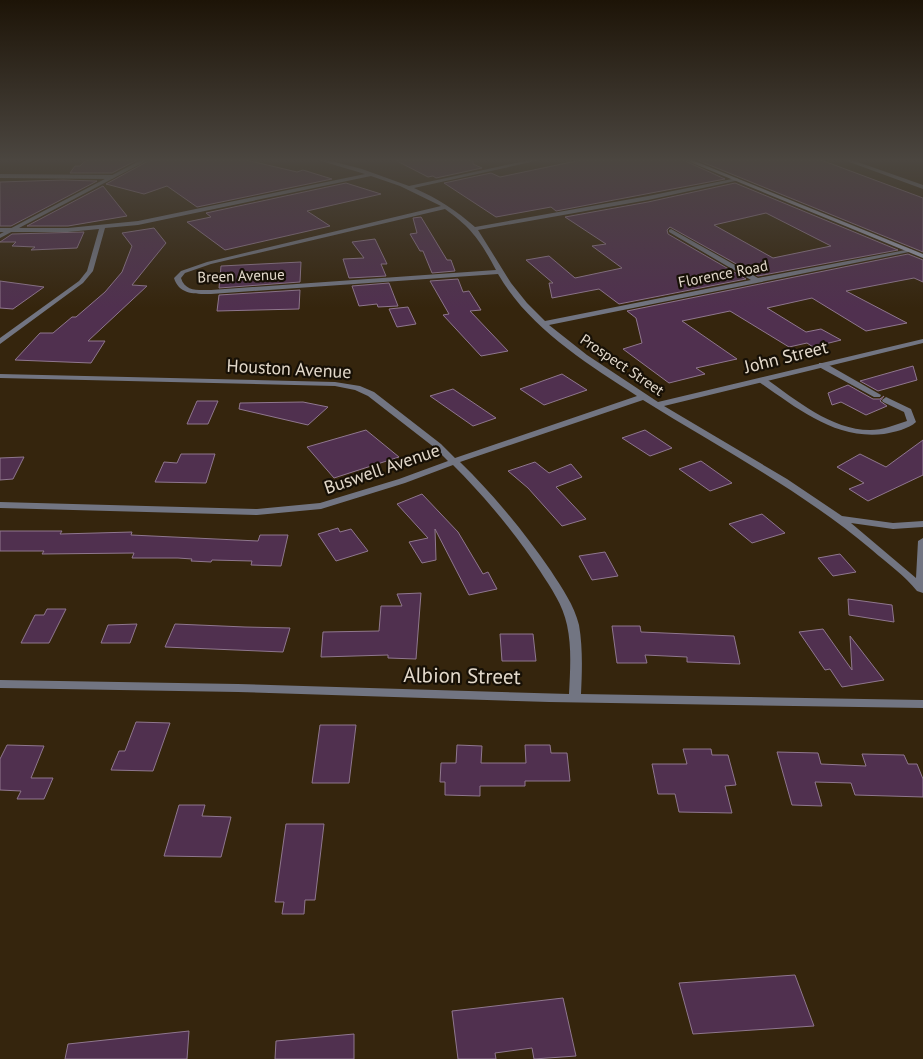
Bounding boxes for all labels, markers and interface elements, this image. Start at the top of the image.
street label: Florence Road [676,256,769,292]
street label: Breen Avenue [197,264,285,287]
street label: Prospect Street [577,330,668,400]
street label: John Street [741,335,830,378]
street label: Houston Avenue [226,354,352,383]
street label: Buswell Avenue [321,438,443,499]
street label: Albion Street [403,661,521,690]

